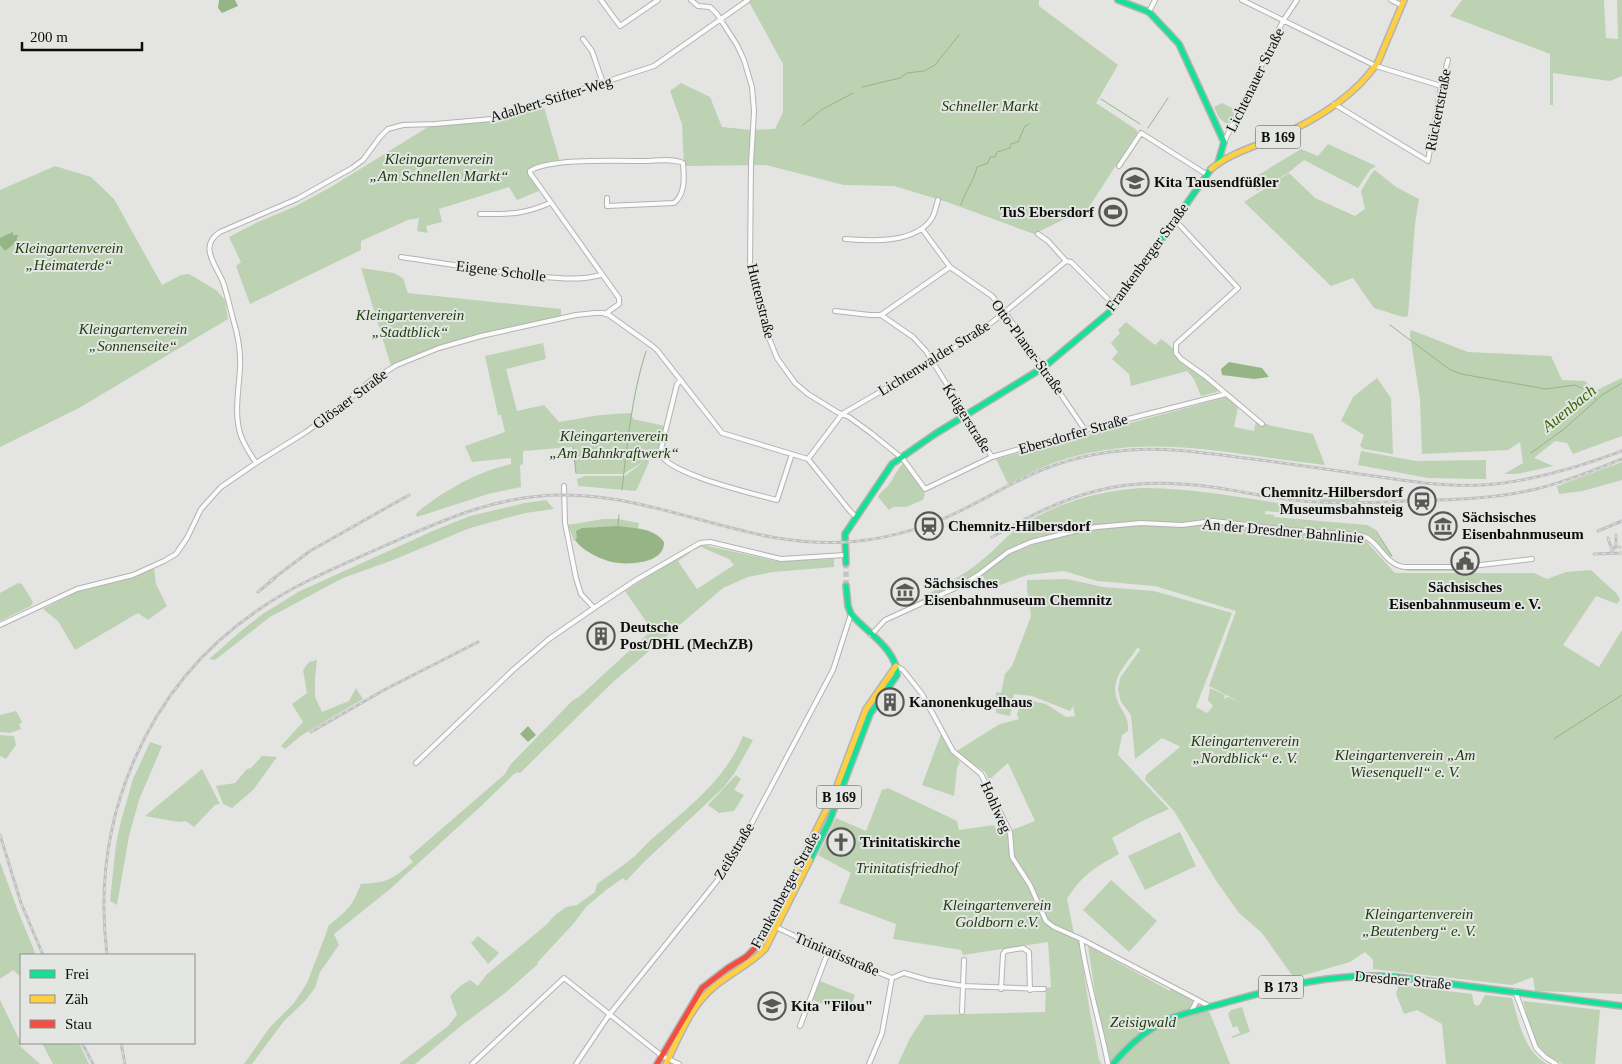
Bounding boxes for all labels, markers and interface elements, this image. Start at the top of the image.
scale bar [22,20,142,52]
street label: Lichtenauer Straße [1223,25,1287,135]
text: 200 m [30,29,68,45]
street label: Rückertstraße [1422,67,1454,152]
street label: Adalbert-Stifter-Weg [488,73,614,125]
park label: Schneller Markt [941,98,1039,114]
road number: B 169 [1256,125,1300,148]
park label: Kleingartenverein „Am Schnellen Markt“ [369,151,509,184]
school or university icon: Kita Tausendfüßler [1120,167,1150,197]
place label: Kita Tausendfüßler [1154,174,1279,190]
sports icon: TuS Ebersdorf [1098,197,1128,227]
street label: Frankenberger Straße [1103,200,1192,314]
place label: TuS Ebersdorf [1000,204,1095,220]
park label: Kleingartenverein „Heimaterde“ [14,240,123,273]
street label: Eigene Scholle [455,258,547,284]
street label: Huttenstraße [744,262,778,340]
street label: Otto-Planer-Straße [988,297,1068,398]
park label: Kleingartenverein „Stadtblick“ [355,307,464,340]
street label: Lichtenwalder Straße [875,317,993,399]
park label: Kleingartenverein „Sonnenseite“ [78,321,187,354]
street label: Glösaer Straße [310,366,391,432]
street label: Krügerstraße [939,381,995,456]
water label: Auenbach [1538,381,1599,435]
street label: Ebersdorfer Straße [1017,411,1130,457]
park label: Kleingartenverein „Am Bahnkraftwerk“ [549,428,679,461]
place label: Chemnitz-Hilbersdorf Museumsbahnsteig [1261,484,1404,517]
station icon: Chemnitz-Hilbersdorf Museumsbahnsteig [1407,486,1437,516]
place label: Sächsisches Eisenbahnmuseum [1462,509,1584,542]
station icon: Chemnitz-Hilbersdorf [914,511,944,541]
museum icon: Sächsisches Eisenbahnmuseum [1428,511,1458,541]
street label: An der Dresdner Bahnlinie [1202,516,1365,546]
place label: Chemnitz-Hilbersdorf [948,518,1091,534]
public building icon: Sächsisches Eisenbahnmuseum e. V. [1450,546,1480,576]
place label: Sächsisches Eisenbahnmuseum Chemnitz [924,575,1112,608]
museum icon: Sächsisches Eisenbahnmuseum Chemnitz [890,577,920,607]
place label: Sächsisches Eisenbahnmuseum e. V. [1389,579,1541,612]
place label: Deutsche Post/DHL (MechZB) [620,619,753,653]
building icon: Deutsche Post/DHL (MechZB) [586,621,616,651]
building icon: Kanonenkugelhaus [875,687,905,717]
place label: Kanonenkugelhaus [909,694,1033,710]
park label: Kleingartenverein „Nordblick“ e. V. [1190,733,1299,766]
park label: Kleingartenverein „Am Wiesenquell“ e. V. [1334,747,1476,780]
street label: Hohlweg [978,779,1015,836]
road number: B 169 [816,786,862,809]
street label: Zeißstraße [711,819,757,882]
church icon: Trinitatiskirche [826,827,856,857]
street label: Frankenberger Straße [748,829,823,951]
place label: Trinitatiskirche [860,834,961,850]
park label: Trinitatisfriedhof [856,860,960,876]
park label: Kleingartenverein Goldborn e.V. [942,897,1051,930]
park label: Kleingartenverein „Beutenberg“ e. V. [1362,906,1476,939]
street label: Trinitatisstraße [792,929,882,979]
legend [20,954,195,1044]
text: Frei [65,966,89,982]
street label: Dresdner Straße [1354,968,1452,992]
road number: B 173 [1258,976,1304,999]
text: Zäh [65,991,89,1007]
school or university icon: Kita "Filou" [757,991,787,1021]
place label: Kita "Filou" [791,998,873,1014]
park label: Zeisigwald [1110,1014,1176,1030]
text: Stau [65,1016,92,1032]

